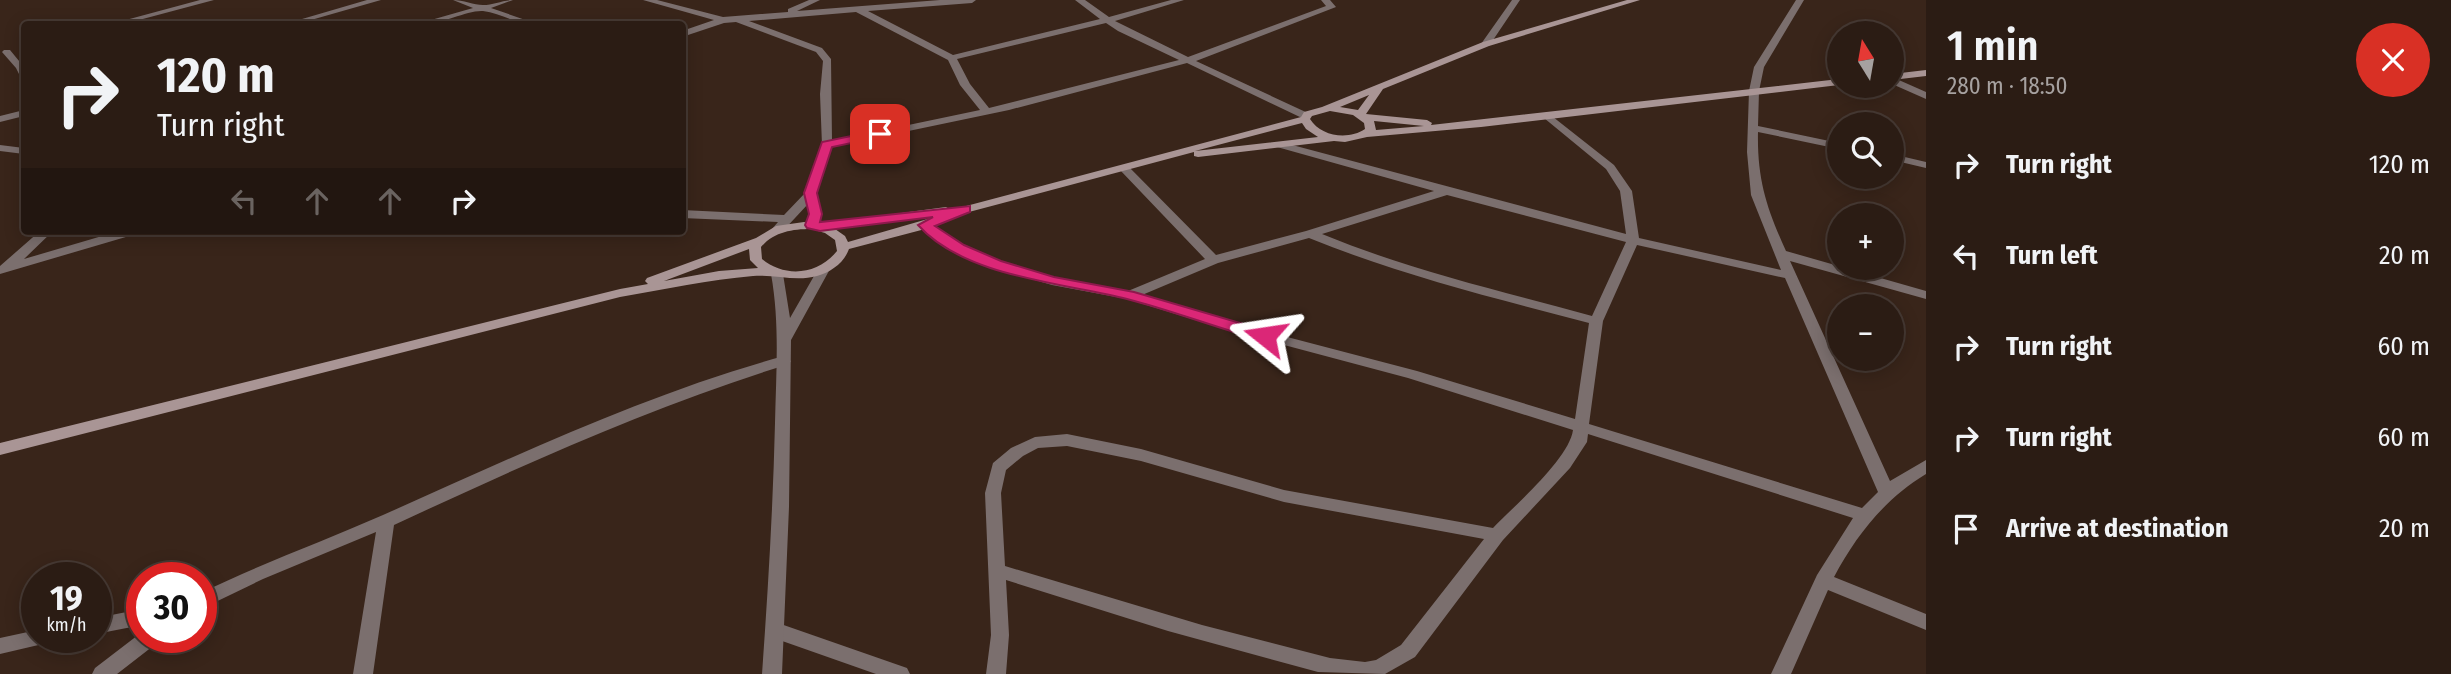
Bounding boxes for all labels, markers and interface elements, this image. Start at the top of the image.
north arrow [1827,21,1904,98]
map controls [1827,21,1904,371]
text: 1 min [1947,21,2038,71]
button: close [2356,23,2430,97]
text: 120 m [157,46,275,105]
icon: right [42,49,133,140]
text: 280 m · 18:50 [1947,72,2067,100]
pin [850,104,910,164]
text: Turn right [157,106,284,144]
button: search [1827,112,1904,189]
icon: arrive [861,115,899,153]
icon: right [1947,146,1985,184]
text: Turn right [2006,149,2112,180]
text: 120 m [2369,149,2430,180]
icon: left [225,182,263,220]
icon: ahead [298,182,336,220]
icon: ahead [371,182,409,220]
icon: right [444,182,482,220]
button: + [1827,203,1904,280]
icon: left [1947,237,1985,275]
text: Turn left [2006,240,2098,271]
text: 20 m [2379,240,2430,271]
button: − [1827,294,1904,371]
position arrow [1228,299,1302,373]
icon: right [1947,328,1985,366]
text: Turn right [2006,331,2112,362]
text: 60 m [2377,331,2430,362]
icon: right [1947,419,1985,457]
text: Turn right [2006,422,2112,453]
text: 60 m [2377,422,2430,453]
icon: arrive [1947,510,1985,548]
text: Arrive at destination [2006,513,2229,544]
text: 20 m [2379,513,2430,544]
speed limit sign: 30 [126,562,217,653]
text: 19 [50,577,83,619]
text: km/h [46,614,87,636]

